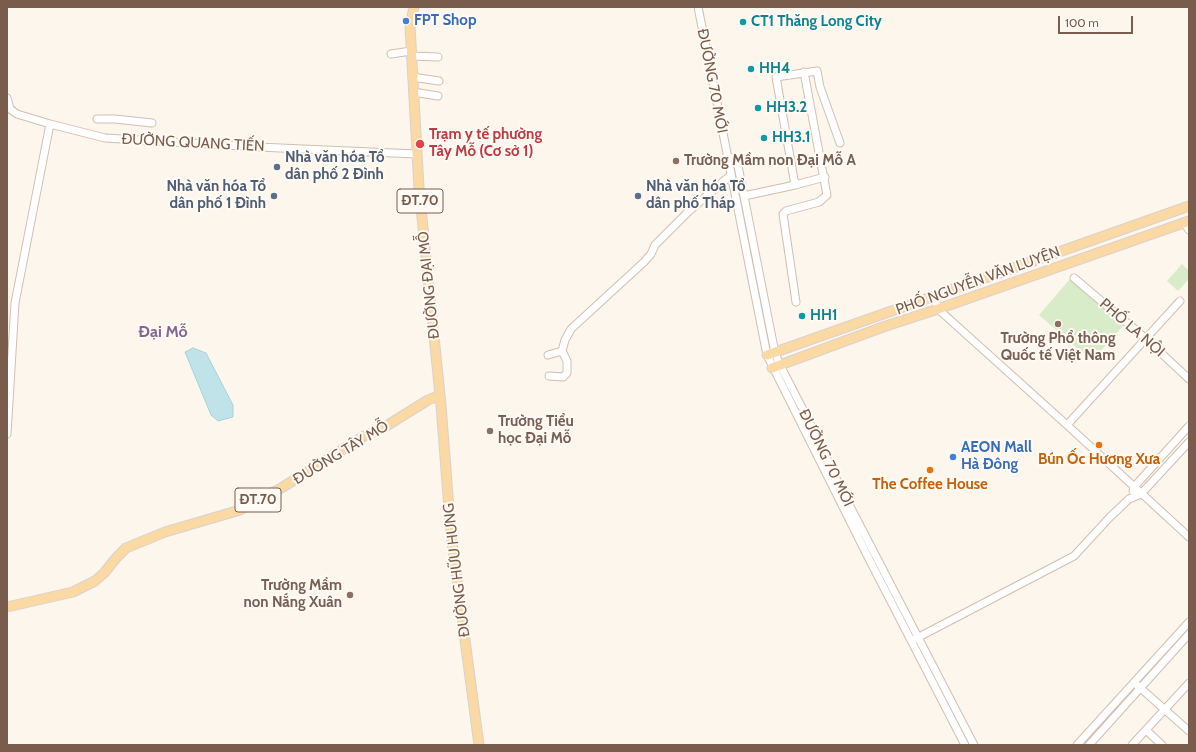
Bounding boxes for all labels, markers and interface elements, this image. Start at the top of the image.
scale bar [1060,8,1135,34]
place label: FPT Shop [414,12,477,30]
place label: CT1 Thăng Long City [751,13,882,31]
text: 100 m [1065,15,1099,30]
marker: FPT Shop [401,16,411,26]
marker: CT1 Thăng Long City [738,17,748,27]
street label: ĐƯỜNG 70 MỚI [693,27,731,135]
place label: HH4 [759,60,790,78]
marker: HH4 [746,64,756,74]
place label: HH3.2 [766,99,807,117]
marker: HH3.2 [753,103,763,113]
place label: Trạm y tế phường Tây Mỗ (Cơ sở 1) [429,126,542,161]
place label: HH3.1 [772,129,811,147]
street label: ĐƯỜNG QUANG TIẾN [121,130,265,156]
marker: HH3.1 [759,133,769,143]
marker: Trạm y tế phường Tây Mỗ (Cơ sở 1) [414,138,426,150]
place label: Nhà văn hóa Tổ dân phố 2 Đình [285,149,384,184]
place label: Trường Mầm non Đại Mỗ A [684,152,856,170]
marker: Trường Mầm non Đại Mỗ A [671,156,681,166]
marker: Nhà văn hóa Tổ dân phố 2 Đình [272,162,282,172]
place label: Nhà văn hóa Tổ dân phố 1 Đình [167,178,266,213]
place label: Nhà văn hóa Tổ dân phố Tháp [646,178,745,213]
road number: ĐT.70 [397,189,443,213]
marker: Nhà văn hóa Tổ dân phố 1 Đình [269,191,279,201]
marker: Nhà văn hóa Tổ dân phố Tháp [633,191,643,201]
street label: ĐƯỜNG ĐẠI MỖ [414,230,444,340]
street label: PHỐ NGUYỄN VĂN LUYỆN [893,243,1063,319]
street label: PHỐ LA NỘI [1096,295,1168,361]
place label: HH1 [810,307,837,325]
marker: HH1 [797,311,807,321]
marker: Trường Phổ thông Quốc tế Việt Nam [1053,319,1063,329]
district label: Đại Mỗ [138,322,188,342]
place label: Trường Phổ thông Quốc tế Việt Nam [1001,330,1115,365]
street label: ĐƯỜNG 70 MỚI [795,406,857,510]
place label: Trường Tiểu học Đại Mỗ [498,413,574,448]
street label: ĐƯỜNG TÂY MỖ [290,417,392,489]
marker: Trường Tiểu học Đại Mỗ [485,426,495,436]
place label: AEON Mall Hà Đông [961,439,1032,474]
marker: Bún Ốc Hương Xưa [1094,440,1104,450]
place label: Bún Ốc Hương Xưa [1038,451,1160,469]
marker: AEON Mall Hà Đông [948,452,958,462]
marker: The Coffee House [925,465,935,475]
place label: The Coffee House [872,476,988,494]
road number: ĐT.70 [235,488,281,512]
street label: ĐƯỜNG HỮU HƯNG [440,502,474,638]
place label: Trường Mầm non Nắng Xuân [243,577,342,612]
marker: Trường Mầm non Nắng Xuân [345,590,355,600]

